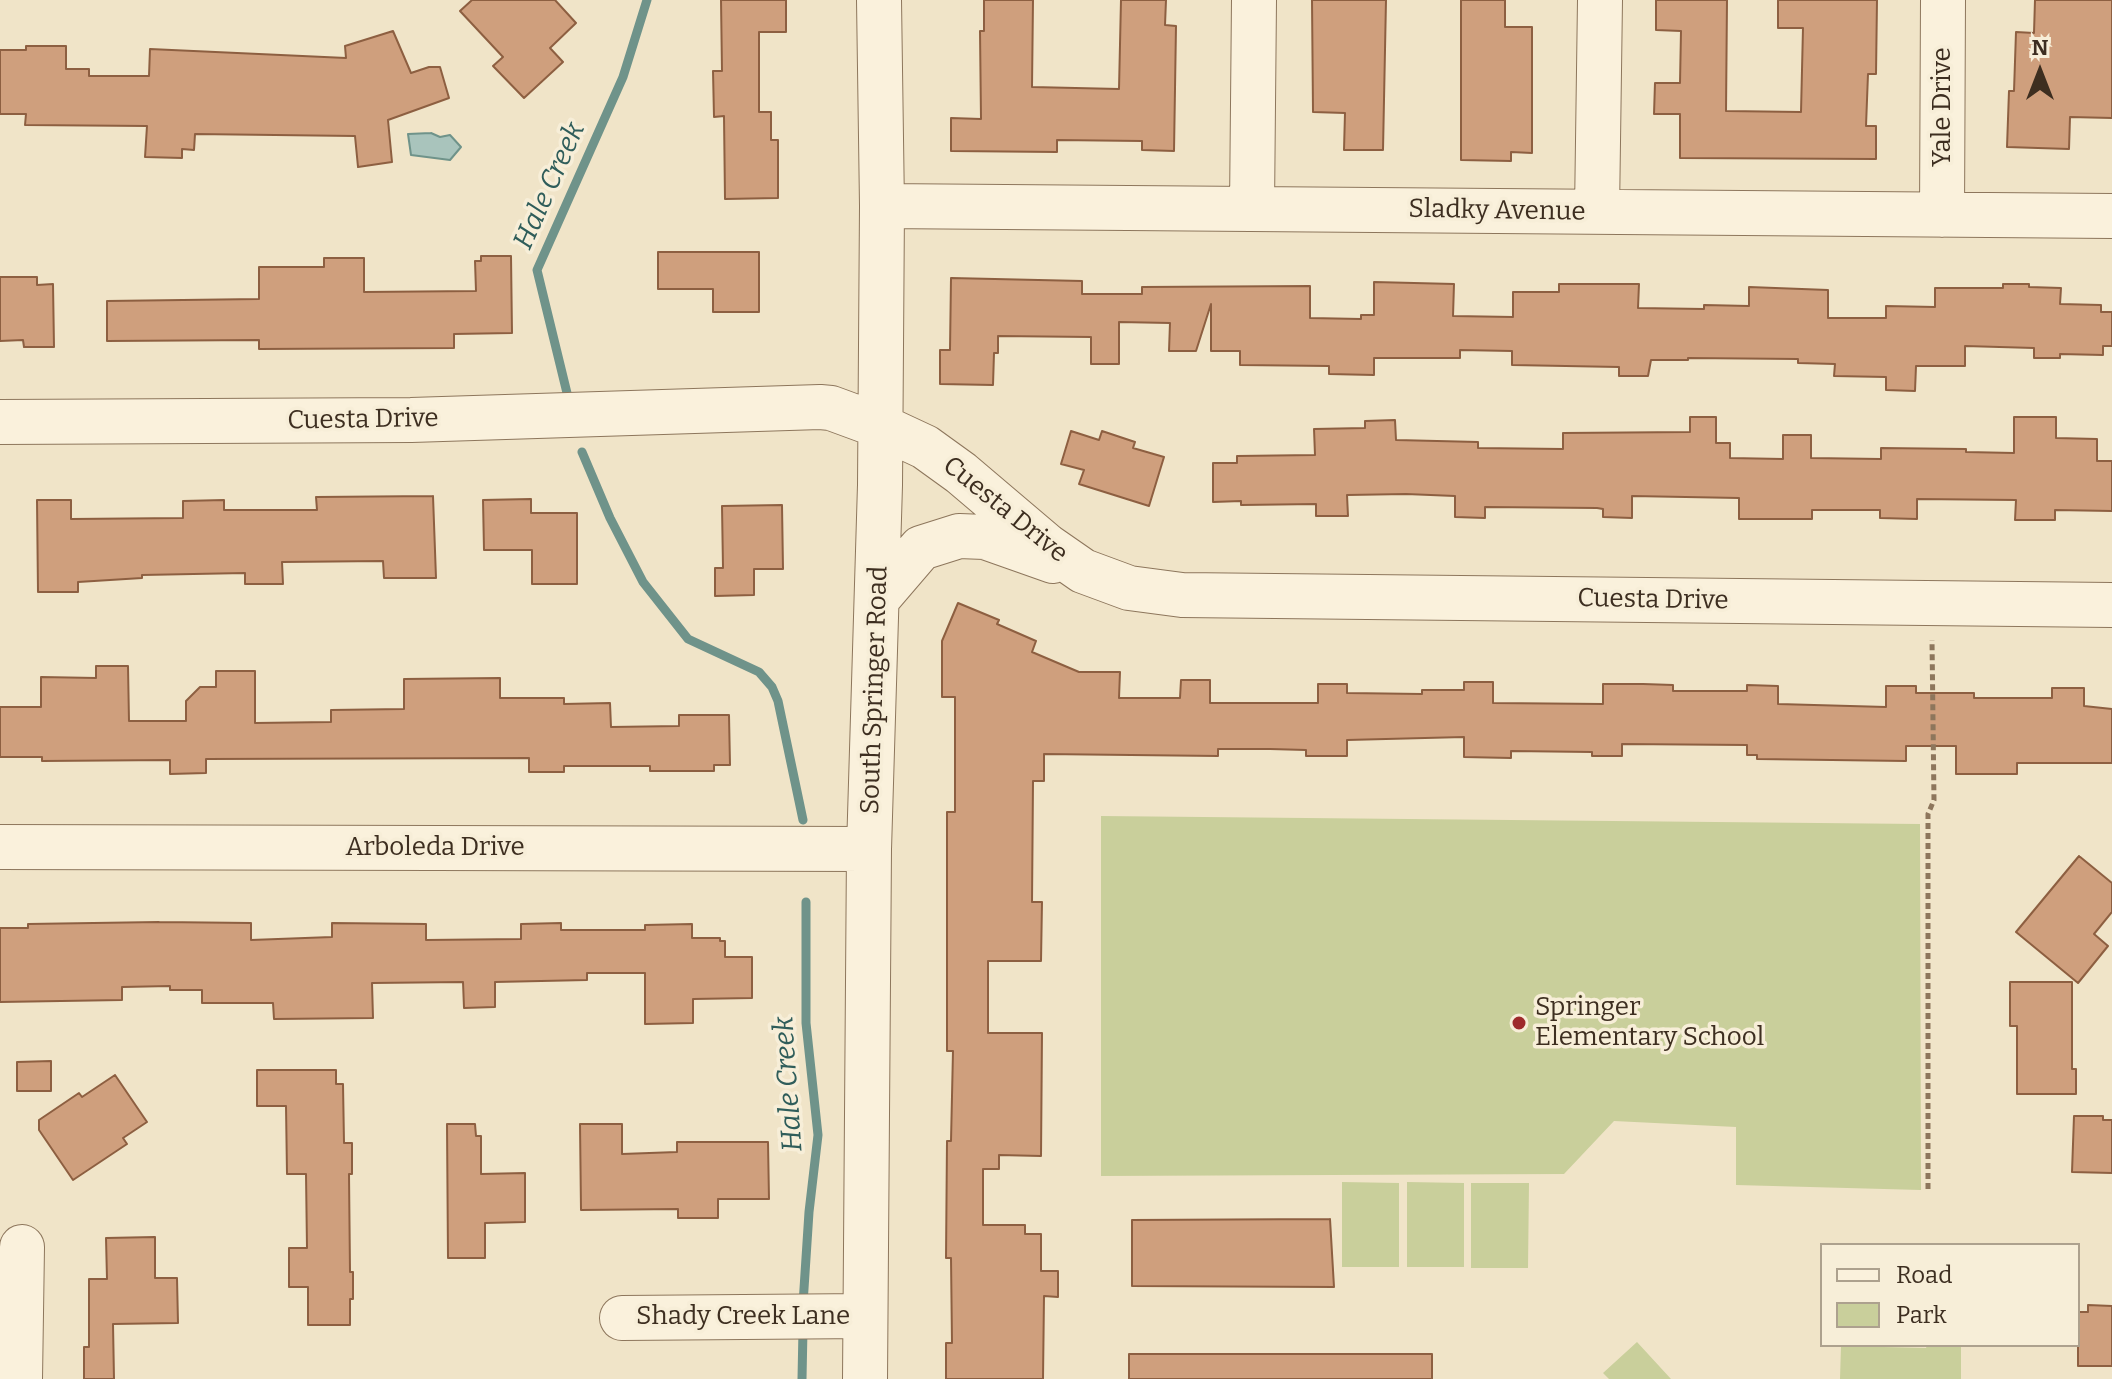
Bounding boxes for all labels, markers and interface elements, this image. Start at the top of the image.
north arrow [2000,32,2080,112]
text: N [2032,34,2048,61]
street label: Yale Drive [1927,47,1959,167]
water label: Hale Creek [507,117,593,255]
street label: Sladky Avenue [1408,194,1586,228]
street label: Cuesta Drive [287,403,439,437]
street label: Cuesta Drive [936,450,1074,570]
street label: South Springer Road [855,565,895,815]
street label: Cuesta Drive [1577,583,1729,617]
street label: Arboleda Drive [345,832,525,864]
place label: Springer Elementary School [1535,992,1764,1054]
marker: Springer Elementary School [1510,1014,1528,1032]
water label: Hale Creek [768,1015,810,1153]
legend [1820,1243,2080,1347]
text: Road [1896,1261,1952,1289]
street label: Shady Creek Lane [636,1301,850,1333]
text: Park [1896,1301,1947,1329]

